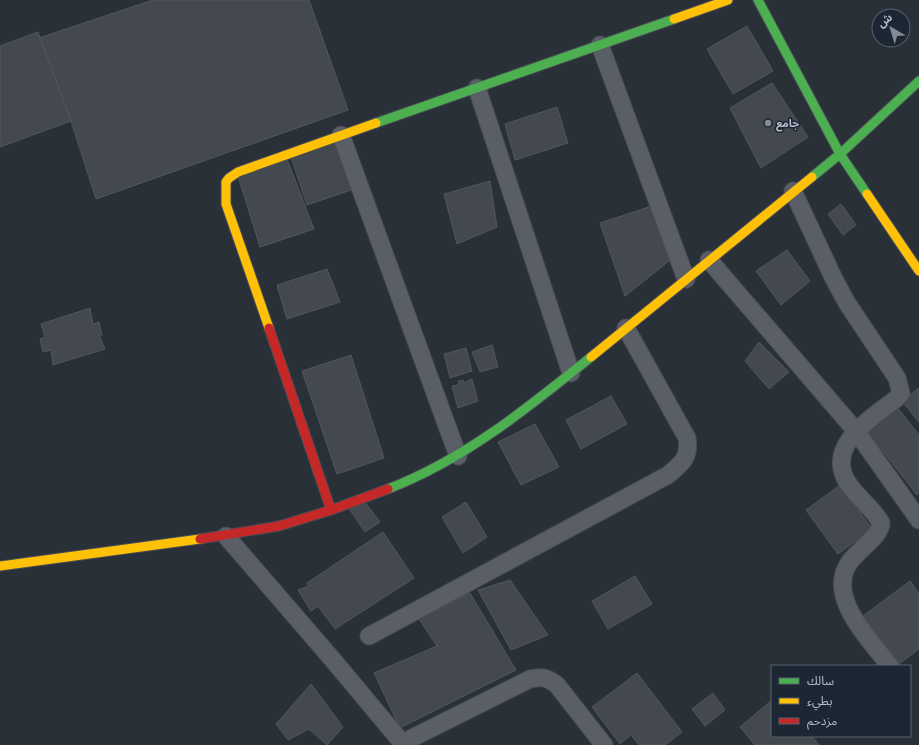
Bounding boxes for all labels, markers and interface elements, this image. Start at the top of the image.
north arrow [871,8,911,48]
text: ش [875,11,895,30]
place label: جامع [776,117,799,132]
marker: جامع [763,118,773,128]
legend [771,665,911,737]
text: سالك [807,674,834,688]
text: بطيء [807,694,833,711]
text: مزدحم [807,714,837,730]

